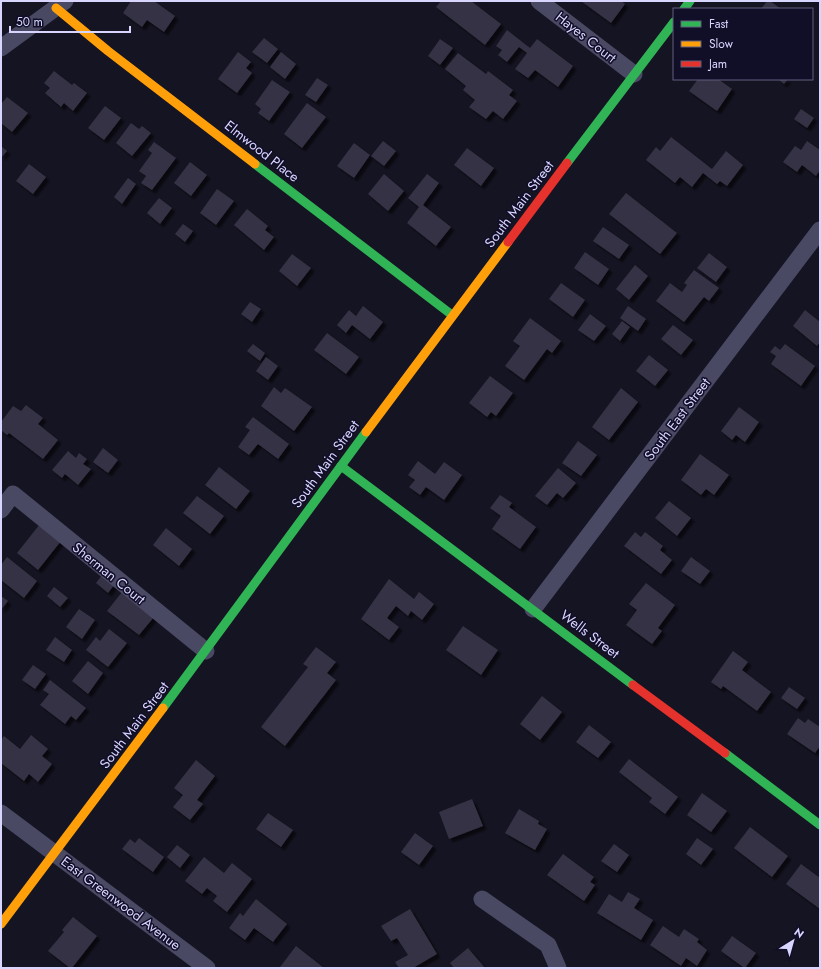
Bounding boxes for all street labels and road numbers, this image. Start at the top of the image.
street label: Hayes Court [551,7,621,68]
street label: Elmwood Place [220,115,304,187]
street label: South Main Street [480,156,559,252]
street label: South East Street [639,373,715,464]
street label: South Main Street [286,415,364,512]
street label: Sherman Court [68,537,150,609]
street label: Wells Street [556,605,624,663]
street label: South Main Street [95,677,174,773]
street label: East Greenwood Avenue [57,851,185,955]

